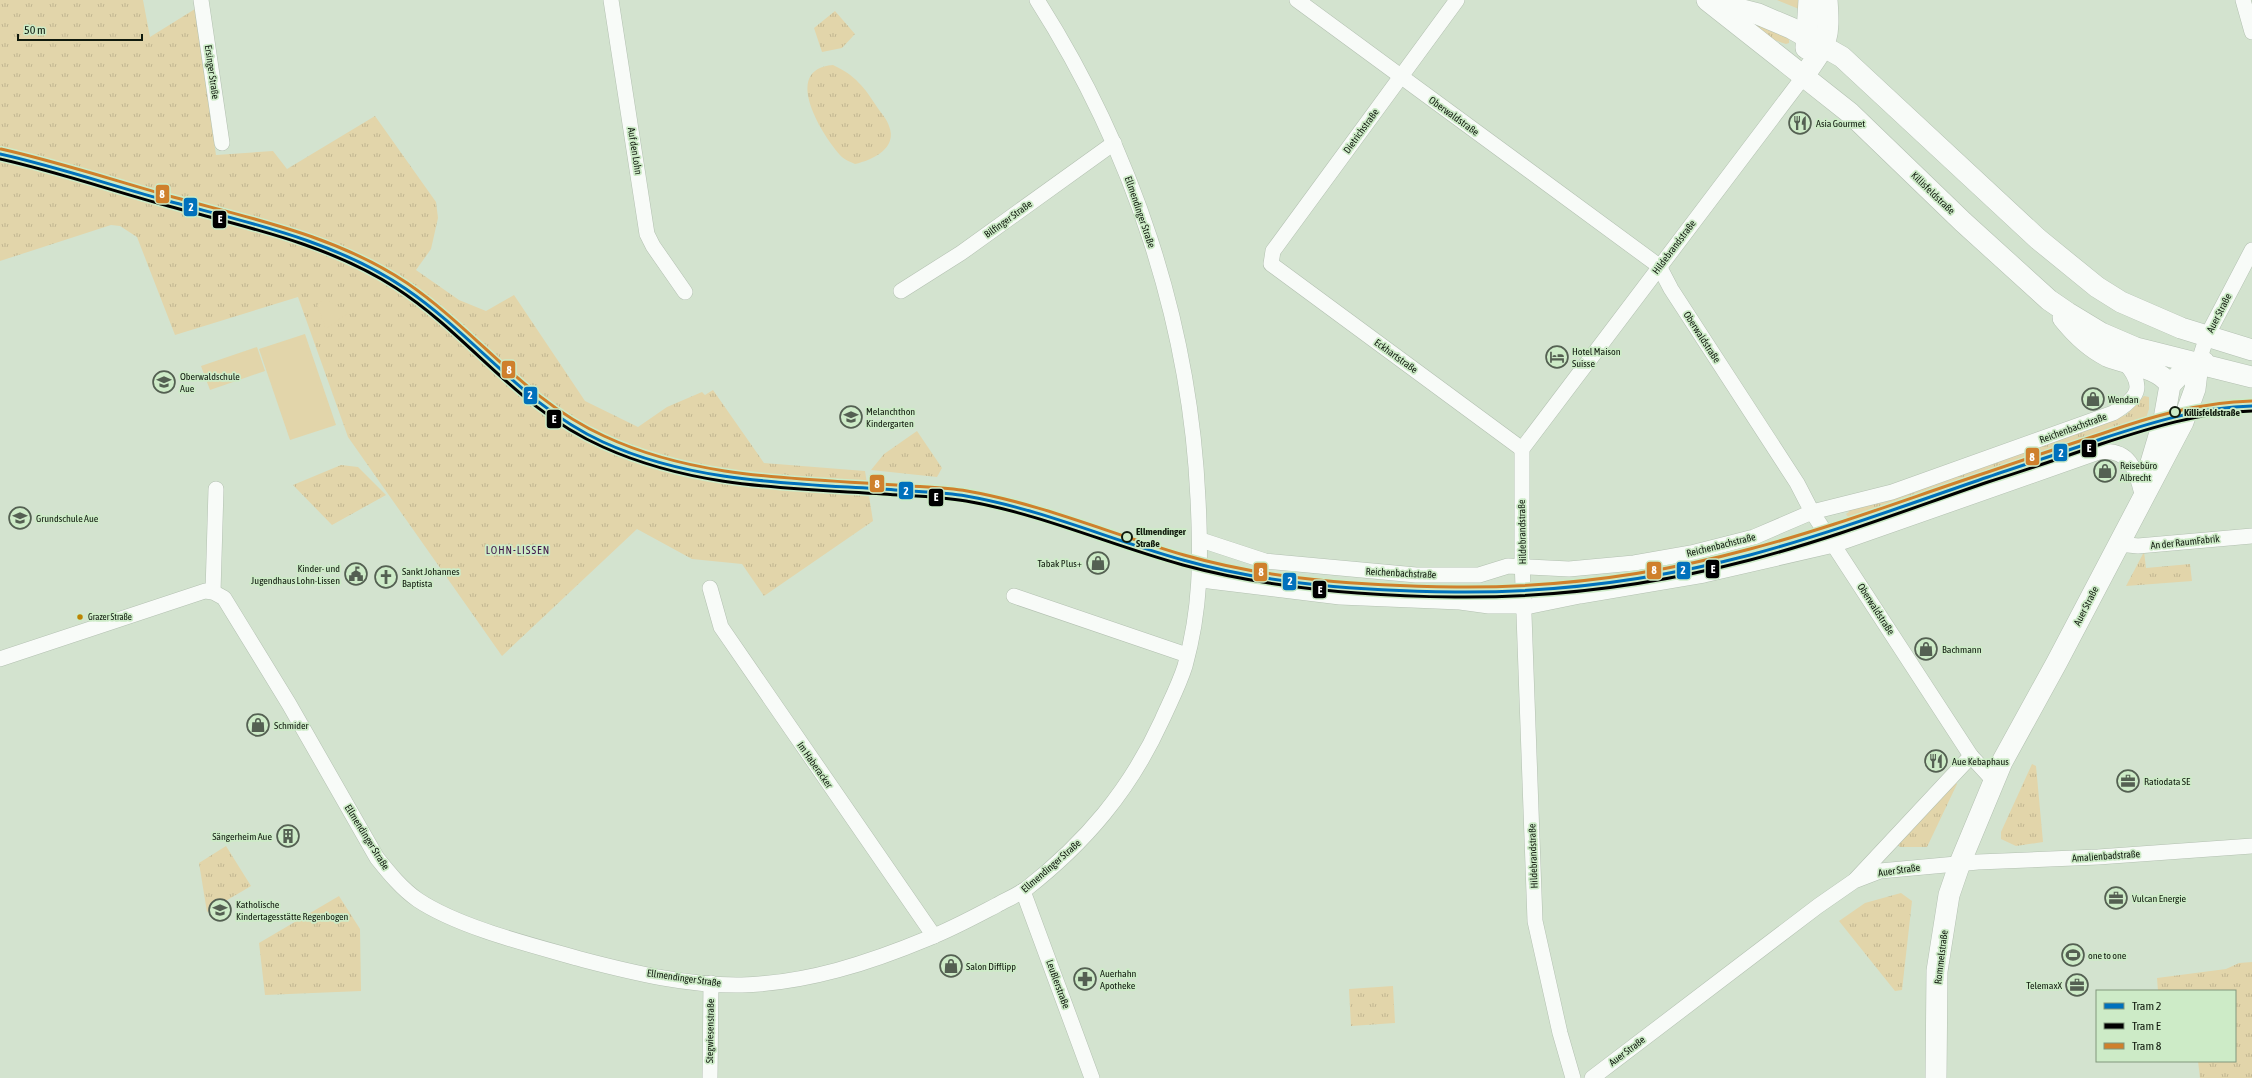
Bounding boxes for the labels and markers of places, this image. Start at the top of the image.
restaurant icon: Asia Gourmet [1787,110,1813,136]
place label: Asia Gourmet [1816,118,1865,129]
hotel icon: Hotel Maison Suisse [1544,344,1570,370]
place label: Hotel Maison Suisse [1572,346,1621,369]
school or university icon: Oberwaldschule Aue [151,369,177,395]
place label: Oberwaldschule Aue [180,371,240,394]
shop icon: Wendan [2080,386,2106,412]
place label: Wendan [2108,394,2139,405]
school or university icon: Melanchthon Kindergarten [838,404,864,430]
place label: Melanchthon Kindergarten [866,406,915,429]
marker: Killisfeldstraße [2169,406,2181,418]
place label: Killisfeldstraße [2184,407,2240,418]
shop icon: Reisebüro Albrecht [2092,458,2118,484]
place label: Reisebüro Albrecht [2120,460,2157,483]
school or university icon: Grundschule Aue [7,505,33,531]
place label: Grundschule Aue [36,513,99,524]
place label: Ellmendinger Straße [1136,526,1187,549]
marker: Ellmendinger Straße [1121,531,1133,543]
shop icon: Tabak Plus+ [1085,550,1111,576]
place label: Tabak Plus+ [1037,558,1082,569]
public building icon: Kinder- und Jugendhaus Lohn-Lissen [343,561,369,587]
place label: Kinder- und Jugendhaus Lohn-Lissen [251,563,340,586]
church icon: Sankt Johannes Baptista [373,564,399,590]
place label: Sankt Johannes Baptista [402,566,460,589]
marker: Grazer Straße [75,612,85,622]
place label: Grazer Straße [88,612,132,622]
shop icon: Bachmann [1913,636,1939,662]
place label: Bachmann [1942,644,1982,655]
shop icon: Schmider [245,712,271,738]
place label: Schmider [274,720,310,731]
restaurant icon: Aue Kebaphaus [1923,748,1949,774]
place label: Aue Kebaphaus [1952,756,2009,767]
office icon: Ratiodata SE [2115,768,2141,794]
place label: Ratiodata SE [2144,776,2191,787]
building icon: Sängerheim Aue [275,823,301,849]
place label: Sängerheim Aue [212,831,272,842]
office icon: Vulcan Energie [2103,885,2129,911]
place label: Vulcan Energie [2132,893,2187,904]
school or university icon: Katholische Kindertagesstätte Regenbogen [207,897,233,923]
place label: Katholische Kindertagesstätte Regenbogen [236,899,349,922]
sports icon: one to one [2060,942,2086,968]
place label: one to one [2088,950,2127,961]
shop icon: Salon Difflipp [938,953,964,979]
place label: Salon Difflipp [966,961,1016,972]
pharmacy icon: Auerhahn Apotheke [1072,966,1098,992]
place label: Auerhahn Apotheke [1100,968,1137,991]
office icon: TelemaxX [2064,972,2090,998]
place label: TelemaxX [2026,980,2062,991]

